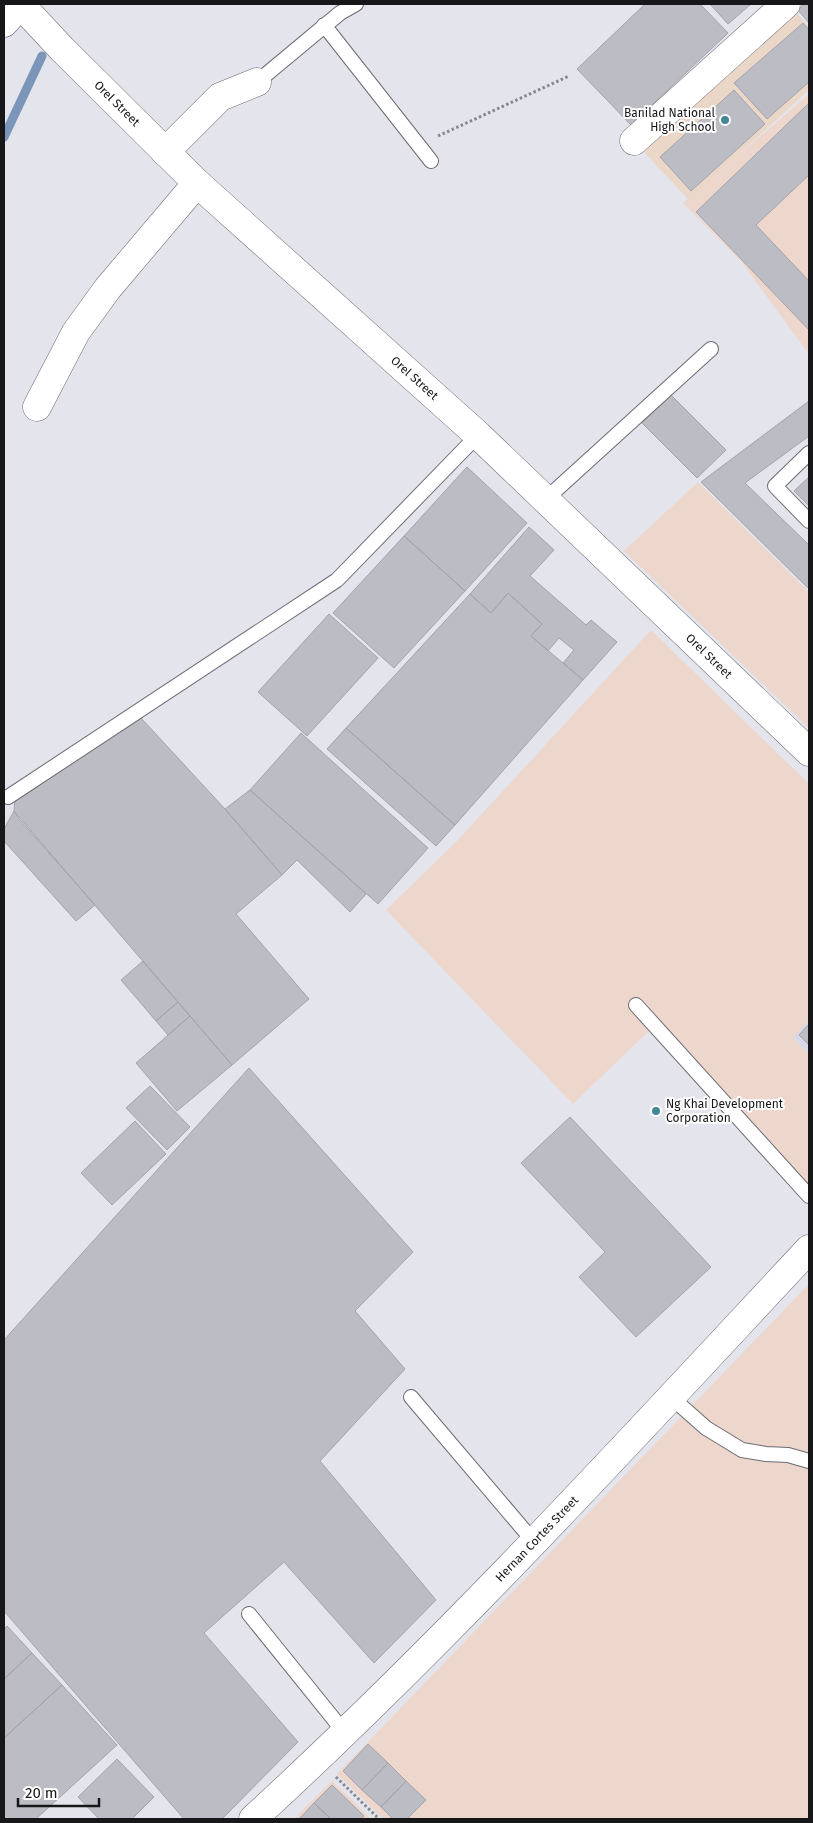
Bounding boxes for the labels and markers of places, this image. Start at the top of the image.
place label: Banilad National High School [624,106,715,134]
marker: Banilad National High School [719,114,731,126]
place label: Ng Khai Development Corporation [666,1097,784,1125]
marker: Ng Khai Development Corporation [650,1105,662,1117]

